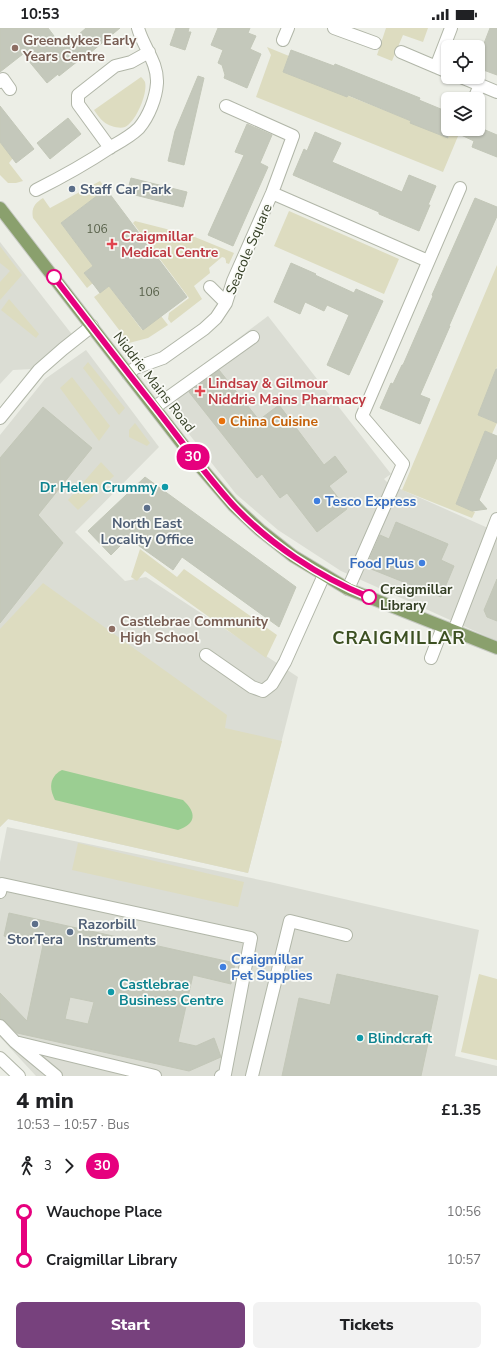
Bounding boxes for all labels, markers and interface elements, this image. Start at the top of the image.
text: 10:53 [20,4,60,24]
place label: Greendykes Early Years Centre [22,31,137,66]
map controls [441,40,485,136]
button: locate [441,40,485,84]
marker: Greendykes Early Years Centre [10,43,20,53]
button: layers [441,92,485,136]
place label: Staff Car Park [80,180,172,199]
marker: Staff Car Park [67,184,77,194]
street label: Seacole Square [221,201,277,297]
house number: 106 [86,221,108,237]
place label: Craigmillar Medical Centre [121,227,219,262]
marker: Craigmillar Medical Centre [106,238,118,250]
unlabelled marker [46,269,62,285]
house number: 106 [138,284,160,300]
street label: Niddrie Mains Road [109,328,199,436]
place label: Lindsay & Gilmour Niddrie Mains Pharmacy [208,374,367,409]
marker: Lindsay & Gilmour Niddrie Mains Pharmacy [195,386,205,396]
place label: China Cuisine [230,412,318,431]
marker: China Cuisine [217,416,227,426]
line badge: 30 [175,444,211,470]
text: 30 [185,447,201,466]
place label: Dr Helen Crummy [40,478,158,497]
marker: Dr Helen Crummy [160,482,170,492]
place label: Tesco Express [325,492,417,511]
marker: Tesco Express [312,496,322,506]
marker: North East Locality Office [142,503,152,513]
place label: North East Locality Office [100,514,194,549]
place label: Food Plus [350,554,414,573]
marker: Food Plus [417,558,427,568]
place label: Craigmillar Library [380,580,453,615]
marker: Craigmillar Library [361,589,377,605]
place label: Castlebrae Community High School [120,612,269,647]
marker: Castlebrae Community High School [107,624,117,634]
district label: CRAIGMILLAR [332,626,466,650]
place label: Razorbill Instruments [78,915,156,950]
marker: StorTera [30,919,40,929]
marker: Razorbill Instruments [65,927,75,937]
place label: StorTera [7,930,63,949]
place label: Craigmillar Pet Supplies [231,950,313,985]
marker: Craigmillar Pet Supplies [218,962,228,972]
place label: Castlebrae Business Centre [119,975,224,1010]
marker: Castlebrae Business Centre [106,987,116,997]
place label: Blindcraft [368,1029,433,1048]
marker: Blindcraft [355,1033,365,1043]
text: 4 min [16,1086,74,1116]
text: £1.35 [441,1100,481,1120]
text: 10:53 – 10:57 · Bus [16,1116,130,1134]
icon: walk [16,1155,38,1177]
icon: forward [58,1155,80,1177]
text: 30 [94,1156,111,1175]
text: 3 [44,1157,52,1175]
text: Wauchope Place [46,1202,162,1222]
text: 10:56 [447,1203,481,1221]
text: Craigmillar Library [46,1250,177,1270]
text: 10:57 [447,1251,481,1269]
button: Start [16,1302,245,1348]
button: Tickets [253,1302,481,1348]

